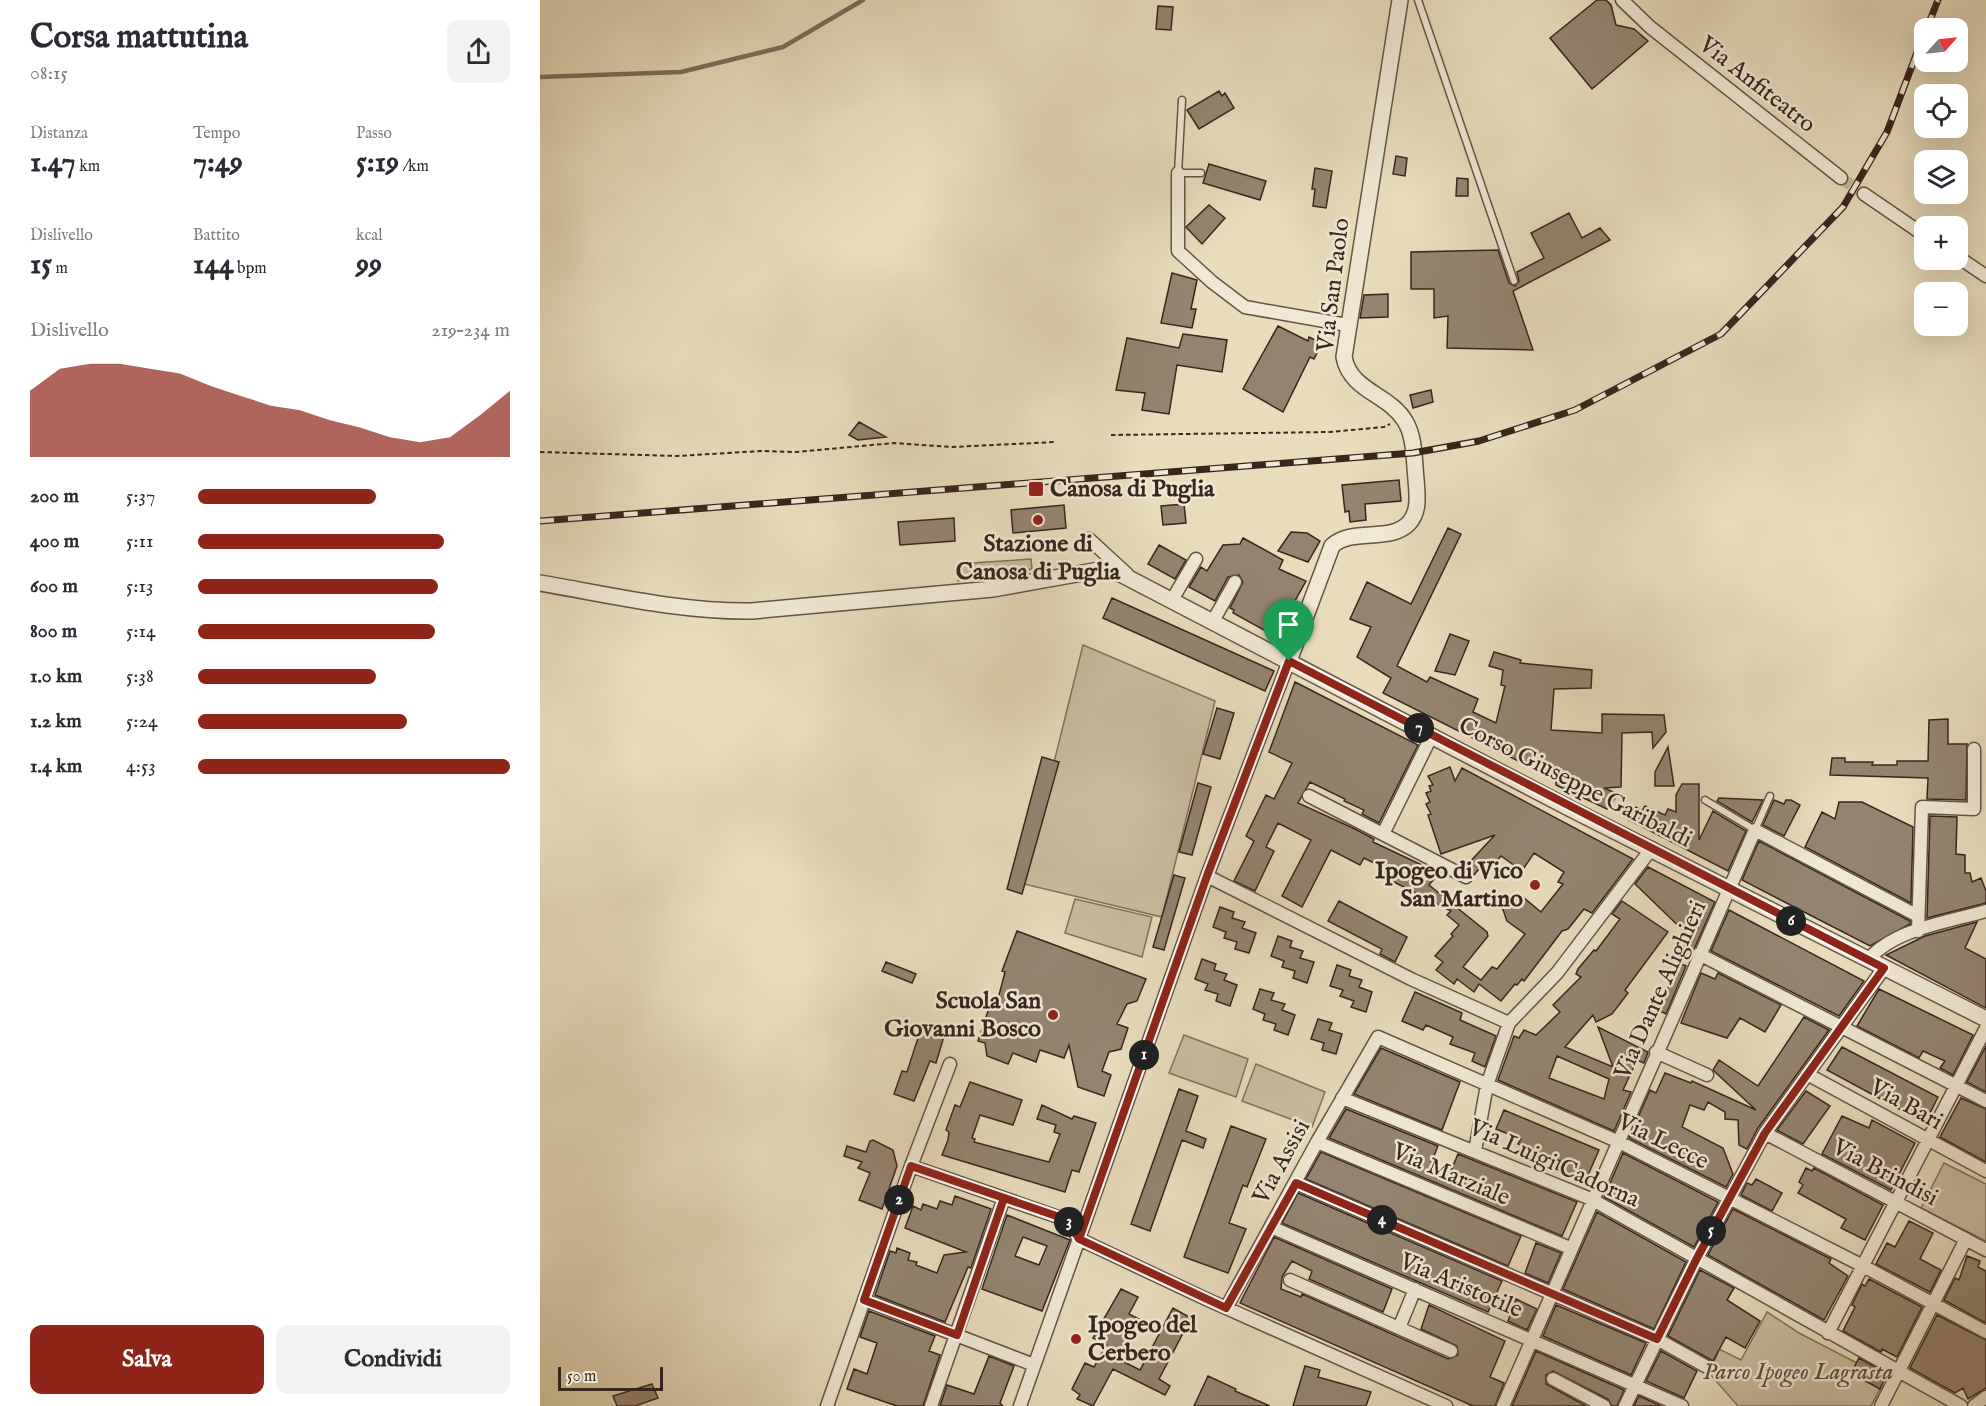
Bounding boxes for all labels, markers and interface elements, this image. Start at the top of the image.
text: Corsa mattutina [30,17,248,59]
north arrow [1914,18,1968,72]
map controls [1914,18,1968,336]
button: share [447,20,510,83]
street label: Via Anfiteatro [1691,29,1822,140]
text: 08:15 [30,61,68,86]
button: locate [1914,84,1968,138]
text: Distanza [30,124,88,144]
text: Tempo [193,124,240,144]
text: Passo [356,124,392,144]
text: 1.47 [30,144,76,182]
text: 7:49 [193,144,243,182]
text: 5:19 [356,144,399,182]
button: layers [1914,150,1968,204]
text: km [76,157,100,177]
text: /km [399,157,429,177]
street label: Via San Paolo [1310,216,1358,355]
button: + [1914,216,1968,270]
text: Dislivello [30,226,93,246]
text: Battito [193,226,240,246]
text: kcal [356,226,383,246]
text: 15 [30,246,52,284]
text: 144 [193,246,234,284]
text: 99 [356,246,382,284]
text: m [52,259,68,279]
text: bpm [234,259,267,279]
button: − [1914,282,1968,336]
text: Dislivello [30,318,109,343]
text: 219–234 m [431,318,510,343]
place label: Canosa di Puglia [1050,474,1215,505]
marker: Canosa di Puglia [1027,480,1045,498]
text: 200 m [30,484,79,509]
text: 5:37 [126,484,155,509]
marker: Stazione di Canosa di Puglia [1031,513,1045,527]
text: 400 m [30,529,79,554]
text: 5:11 [126,529,153,554]
place label: Stazione di Canosa di Puglia [956,529,1121,588]
text: 600 m [30,574,78,599]
text: 5:13 [126,574,153,599]
pin [1263,599,1314,661]
icon: arrive [1272,608,1305,641]
text: 800 m [30,619,77,644]
text: 5:14 [126,619,156,644]
text: 1.0 km [30,664,82,689]
text: 5:38 [126,664,154,689]
text: 1.2 km [30,709,82,734]
text: 5:24 [126,709,158,734]
street label: Corso Giuseppe Garibaldi [1453,711,1697,855]
pin: 7 [1404,713,1434,743]
text: 7 [1415,718,1423,738]
text: 1.4 km [30,754,82,779]
text: 4:53 [126,754,156,779]
place label: Ipogeo di Vico San Martino [1375,856,1523,915]
marker: Ipogeo di Vico San Martino [1528,878,1542,892]
street label: Via Dante Alighieri [1607,896,1714,1085]
pin: 6 [1776,906,1806,936]
text: 6 [1788,911,1794,931]
place label: Scuola San Giovanni Bosco [884,986,1041,1045]
marker: Scuola San Giovanni Bosco [1046,1008,1060,1022]
pin: 1 [1129,1040,1159,1070]
text: 1 [1141,1045,1147,1065]
street label: Via Bari [1863,1072,1948,1138]
street label: Via Lecce [1611,1106,1714,1177]
street label: Via Luigi Cadorna [1463,1112,1645,1216]
street label: Via Assisi [1246,1114,1318,1211]
street label: Via Brindisi [1826,1132,1943,1214]
street label: Via Marziale [1387,1136,1515,1214]
pin: 2 [884,1185,914,1215]
text: 2 [895,1190,903,1210]
pin: 4 [1367,1205,1397,1235]
pin: 3 [1054,1207,1084,1237]
text: 4 [1378,1210,1386,1230]
text: 3 [1066,1212,1072,1232]
pin: 5 [1696,1216,1726,1246]
text: 5 [1708,1221,1714,1241]
street label: Via Aristotile [1394,1246,1527,1326]
place label: Ipogeo del Cerbero [1088,1310,1197,1369]
button: Salva [30,1325,264,1394]
button: Condividi [276,1325,510,1394]
marker: Ipogeo del Cerbero [1069,1332,1083,1346]
park label: Parco Ipogeo Lagrasta [1703,1357,1893,1388]
scale bar [558,1364,663,1392]
text: 50 m [567,1367,596,1387]

